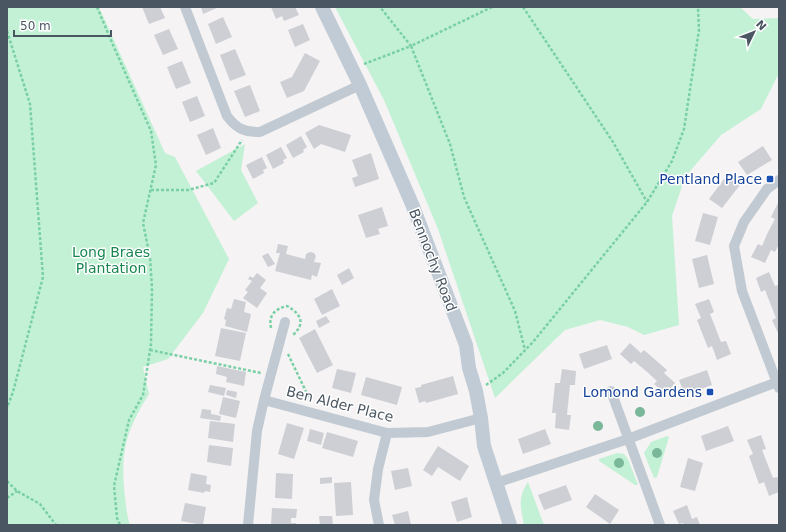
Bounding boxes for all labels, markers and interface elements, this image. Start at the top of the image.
scale bar [14,12,111,38]
north arrow [734,12,774,52]
text: N [753,18,769,33]
text: 50 m [20,19,51,33]
place label: Pentland Place [659,171,762,187]
marker: Pentland Place [765,174,775,184]
street label: Bennochy Road [406,206,460,314]
park label: Long Braes Plantation [72,244,150,276]
street label: Ben Alder Place [285,383,395,425]
place label: Lomond Gardens [583,384,702,400]
marker: Lomond Gardens [705,387,715,397]

